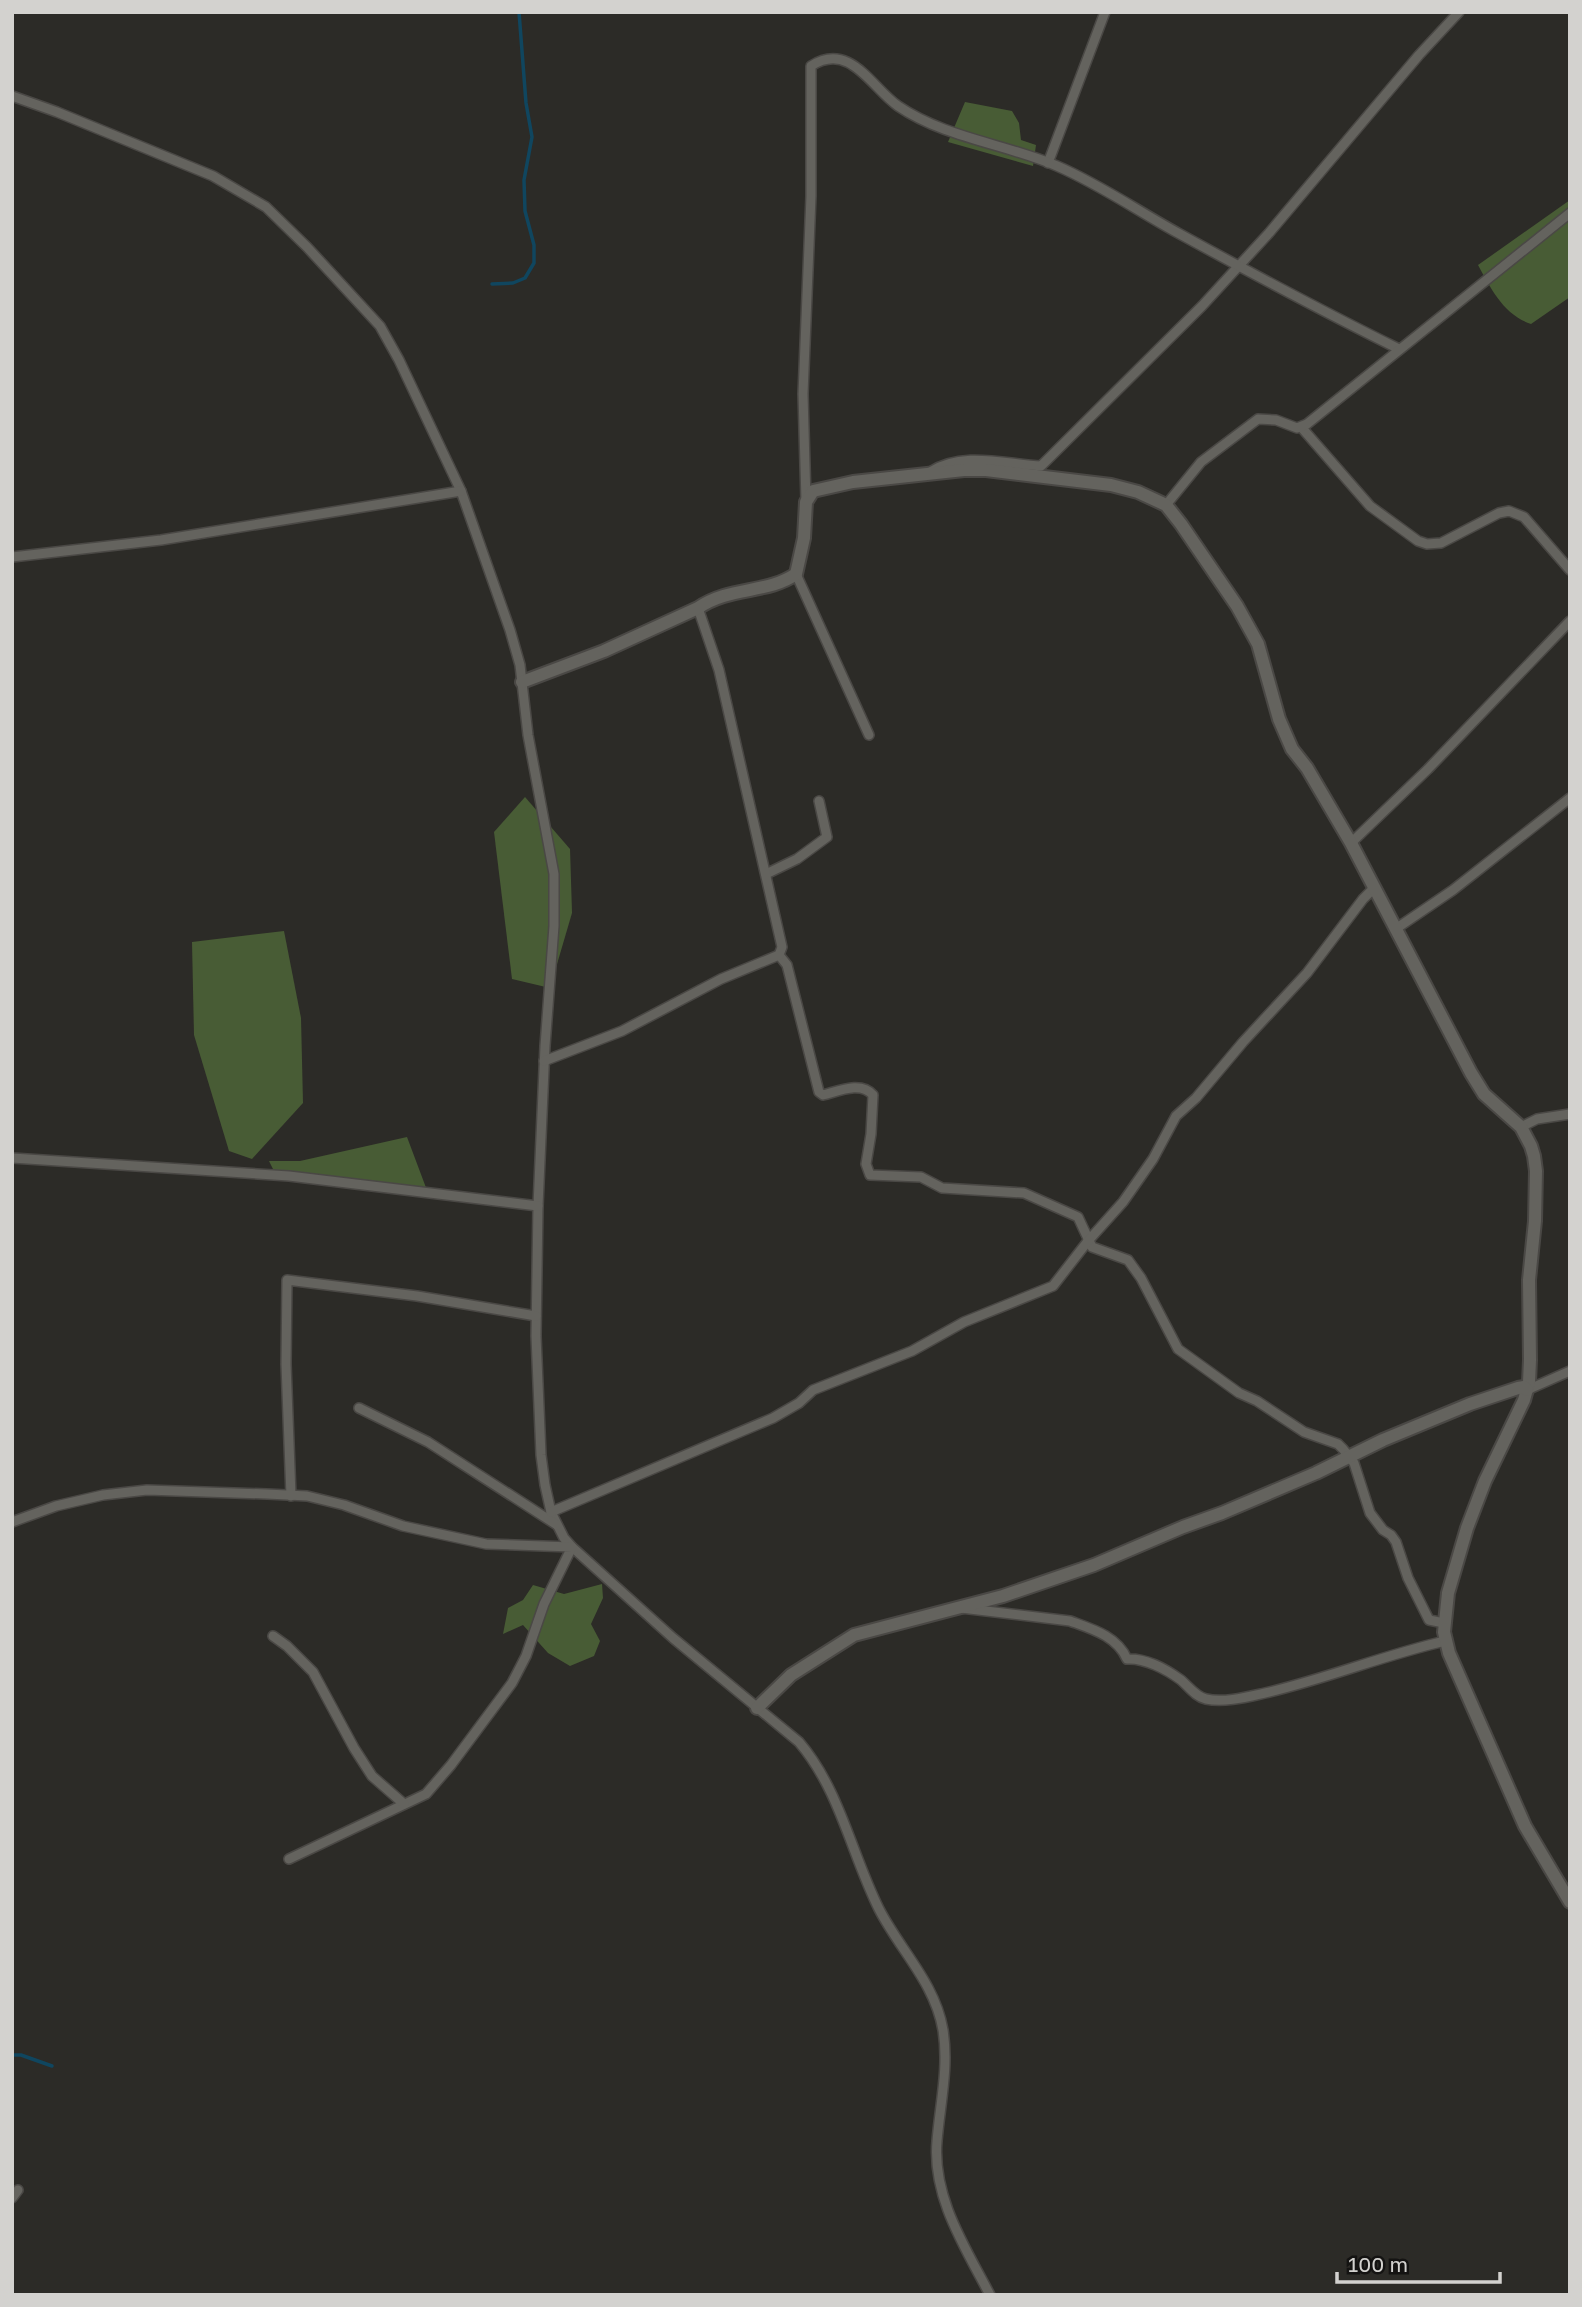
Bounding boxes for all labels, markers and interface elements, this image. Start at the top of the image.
scale bar [1337,2240,1500,2284]
text: 100 m [1348,2251,1408,2277]

